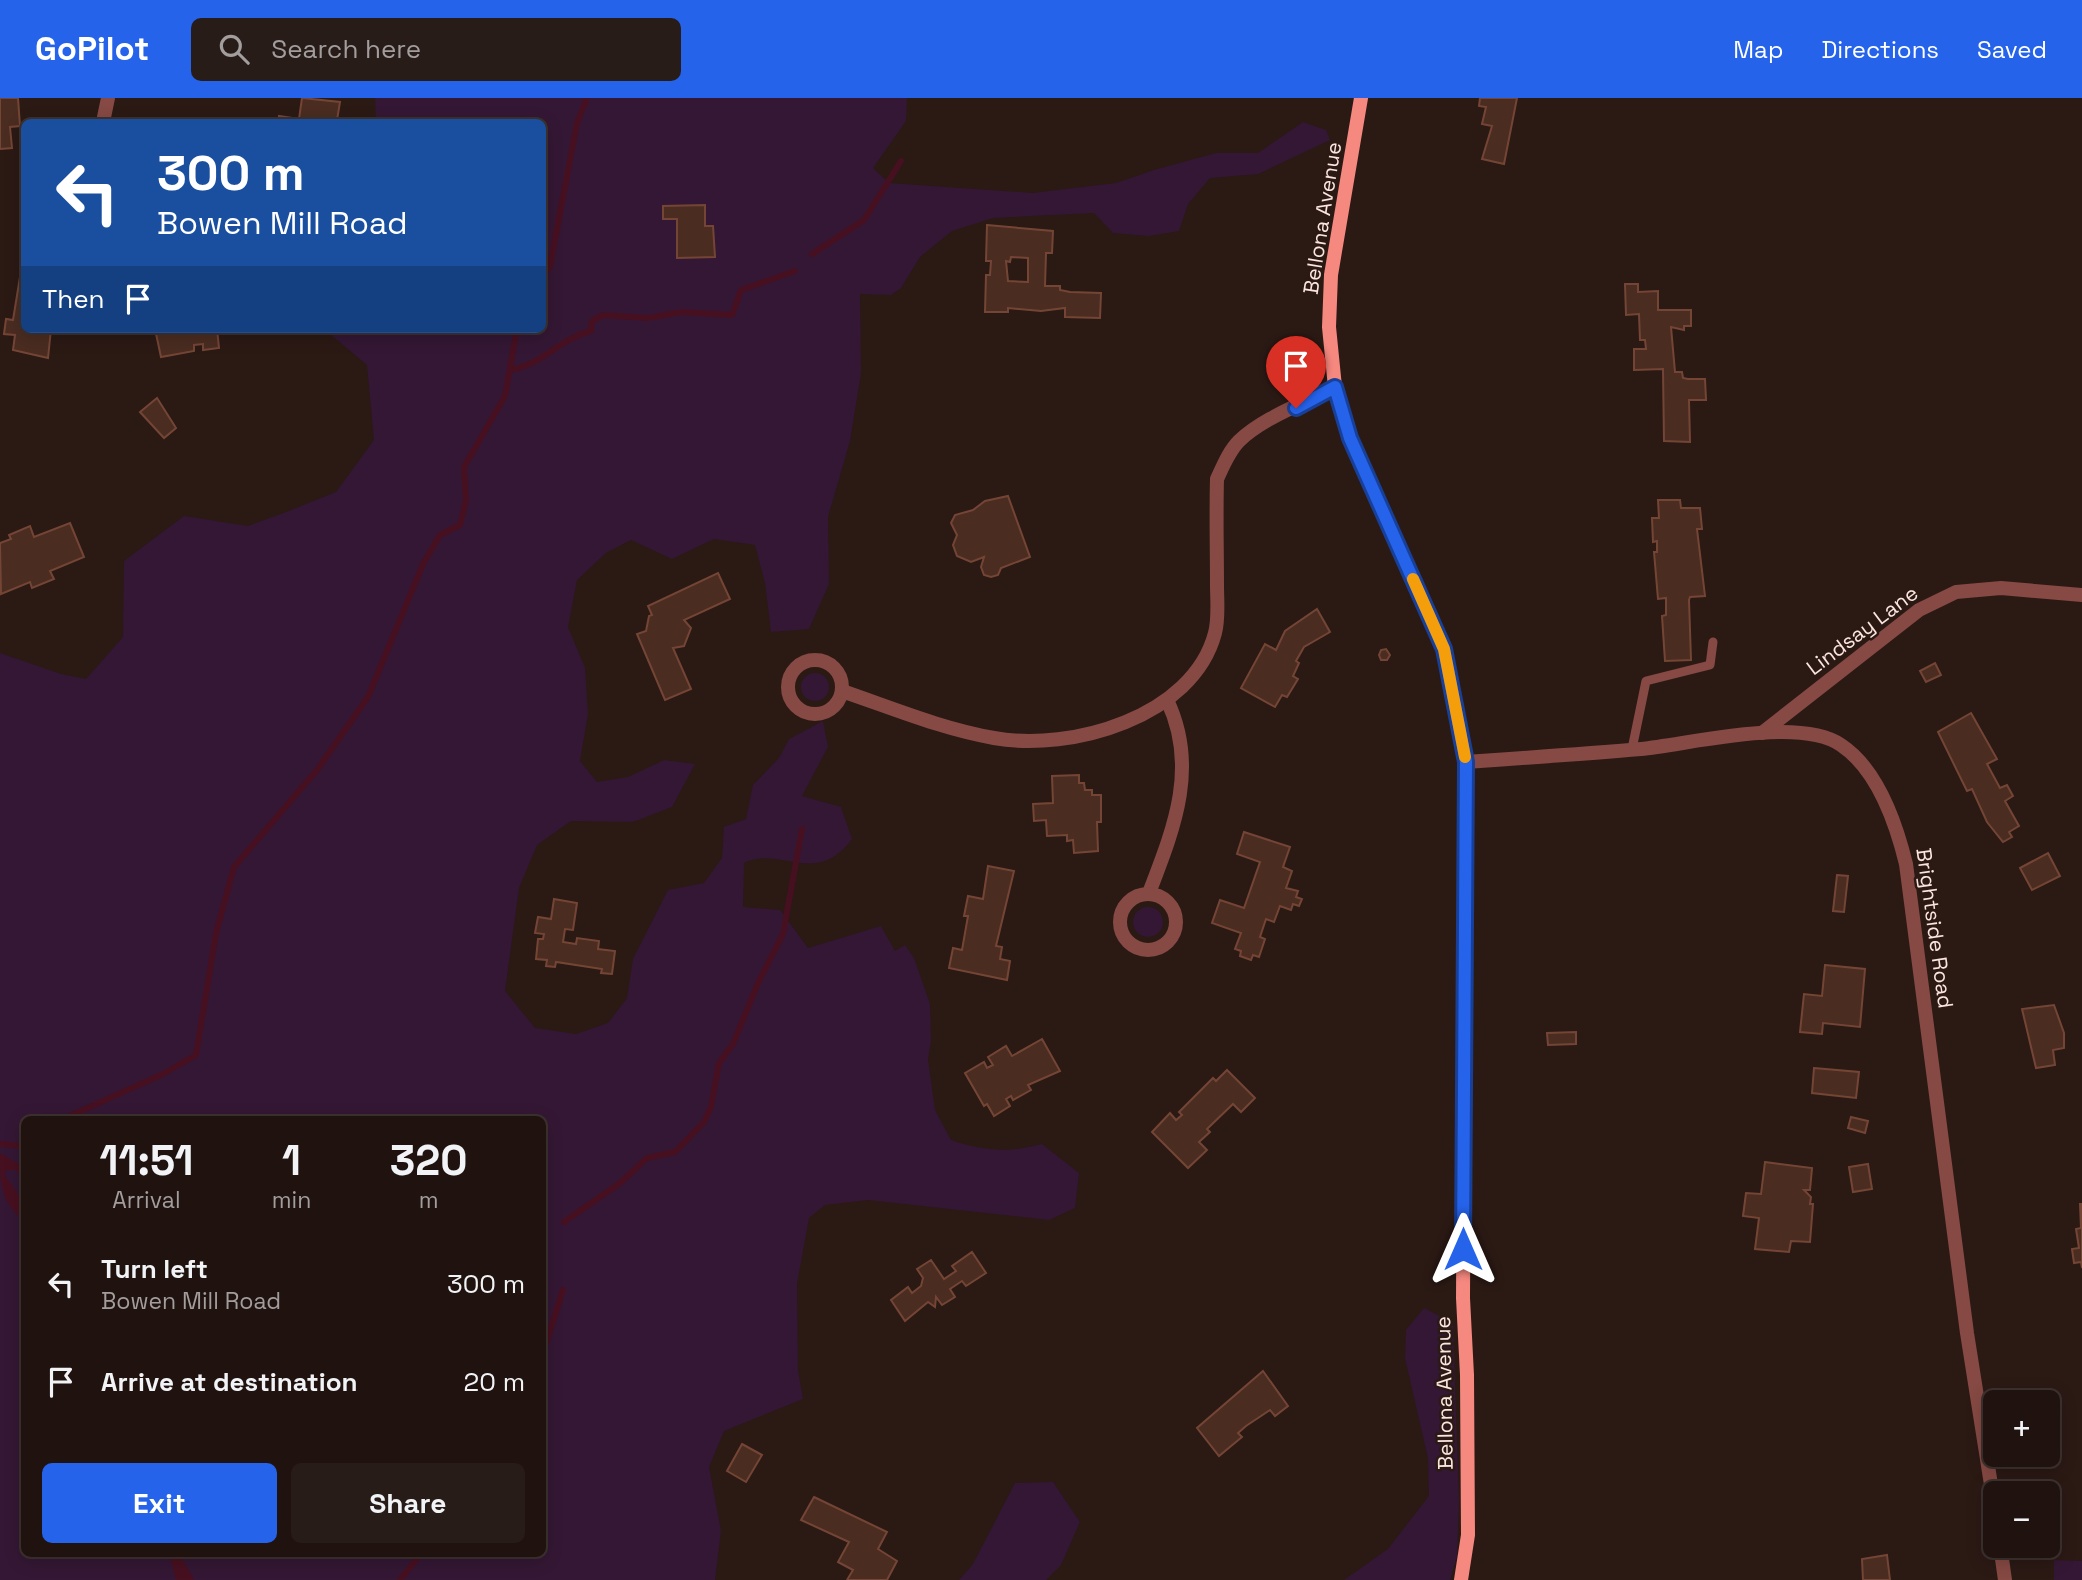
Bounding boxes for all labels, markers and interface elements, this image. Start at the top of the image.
search box [191,18,681,81]
text: GoPilot [35,28,149,70]
icon: search [215,30,253,68]
text: Search here [271,32,421,66]
text: Map [1733,34,1783,65]
text: Directions [1821,34,1939,65]
text: Saved [1977,34,2047,65]
street label: Bellona Avenue [1297,140,1347,296]
text: 300 m [157,142,305,204]
icon: left [42,147,133,238]
text: Bowen Mill Road [157,203,408,243]
icon: arrive [119,280,157,318]
text: Then [42,282,105,316]
pin [1266,336,1326,408]
icon: arrive [1277,347,1315,385]
street label: Lindsay Lane [1801,579,1923,681]
street label: Brightside Road [1910,846,1960,1010]
text: 11:51 [99,1134,193,1187]
text: 1 [282,1134,301,1187]
text: 320 [390,1134,468,1187]
text: Arrival [112,1185,181,1215]
text: min [272,1185,311,1215]
text: m [419,1185,439,1215]
position arrow [1426,1212,1500,1286]
text: Turn left [101,1252,208,1286]
icon: left [42,1265,80,1303]
text: 300 m [447,1267,525,1301]
text: Bowen Mill Road [101,1286,281,1316]
street label: Bellona Avenue [1429,1316,1459,1470]
icon: arrive [42,1363,80,1401]
text: Arrive at destination [101,1365,358,1399]
text: 20 m [464,1365,525,1399]
map controls [1983,1390,2060,1558]
button: + [1983,1390,2060,1467]
button: Exit [42,1463,277,1543]
button: Share [291,1463,525,1543]
button: − [1983,1481,2060,1558]

